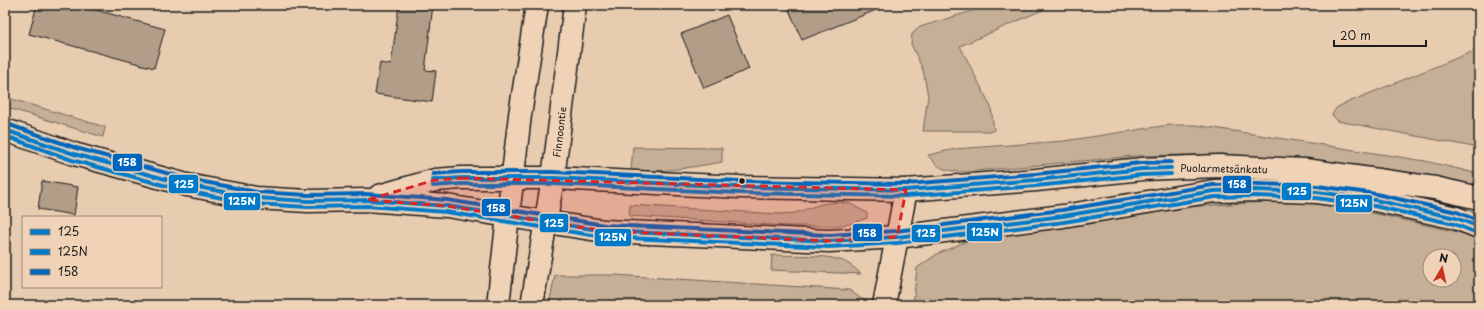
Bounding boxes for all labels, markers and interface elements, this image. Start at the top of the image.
scale bar [1334,22,1426,48]
text: 20 m [1340,26,1371,44]
street label: Finnoontie [548,106,570,158]
line badge: 158 [112,153,143,172]
text: 158 [117,153,137,170]
street label: Puolarmetsänkatu [1180,160,1268,176]
line badge: 125 [168,174,199,194]
text: 125 [174,175,194,192]
line badge: 158 [1222,175,1252,194]
text: 158 [1227,175,1247,192]
unlabelled marker [737,176,747,186]
line badge: 125 [1281,182,1312,201]
text: 125 [1287,182,1307,199]
line badge: 125N [223,192,261,211]
text: 125N [228,192,256,209]
line badge: 125N [1335,194,1373,213]
text: 125N [1340,194,1368,211]
line badge: 158 [481,198,511,217]
text: 158 [486,199,506,216]
line badge: 125 [539,213,569,233]
text: 125 [544,214,564,231]
legend [22,216,162,288]
text: 125 [58,222,79,240]
line badge: 125N [966,222,1003,242]
line badge: 158 [852,223,883,242]
text: 125N [971,223,999,240]
text: 158 [857,224,877,241]
line badge: 125 [911,224,941,243]
text: 125 [916,224,936,241]
line badge: 125N [594,228,632,247]
text: 125N [599,228,627,245]
text: 125N [58,242,88,260]
north arrow [1422,248,1462,288]
text: N [1438,249,1450,267]
text: 158 [58,262,79,280]

